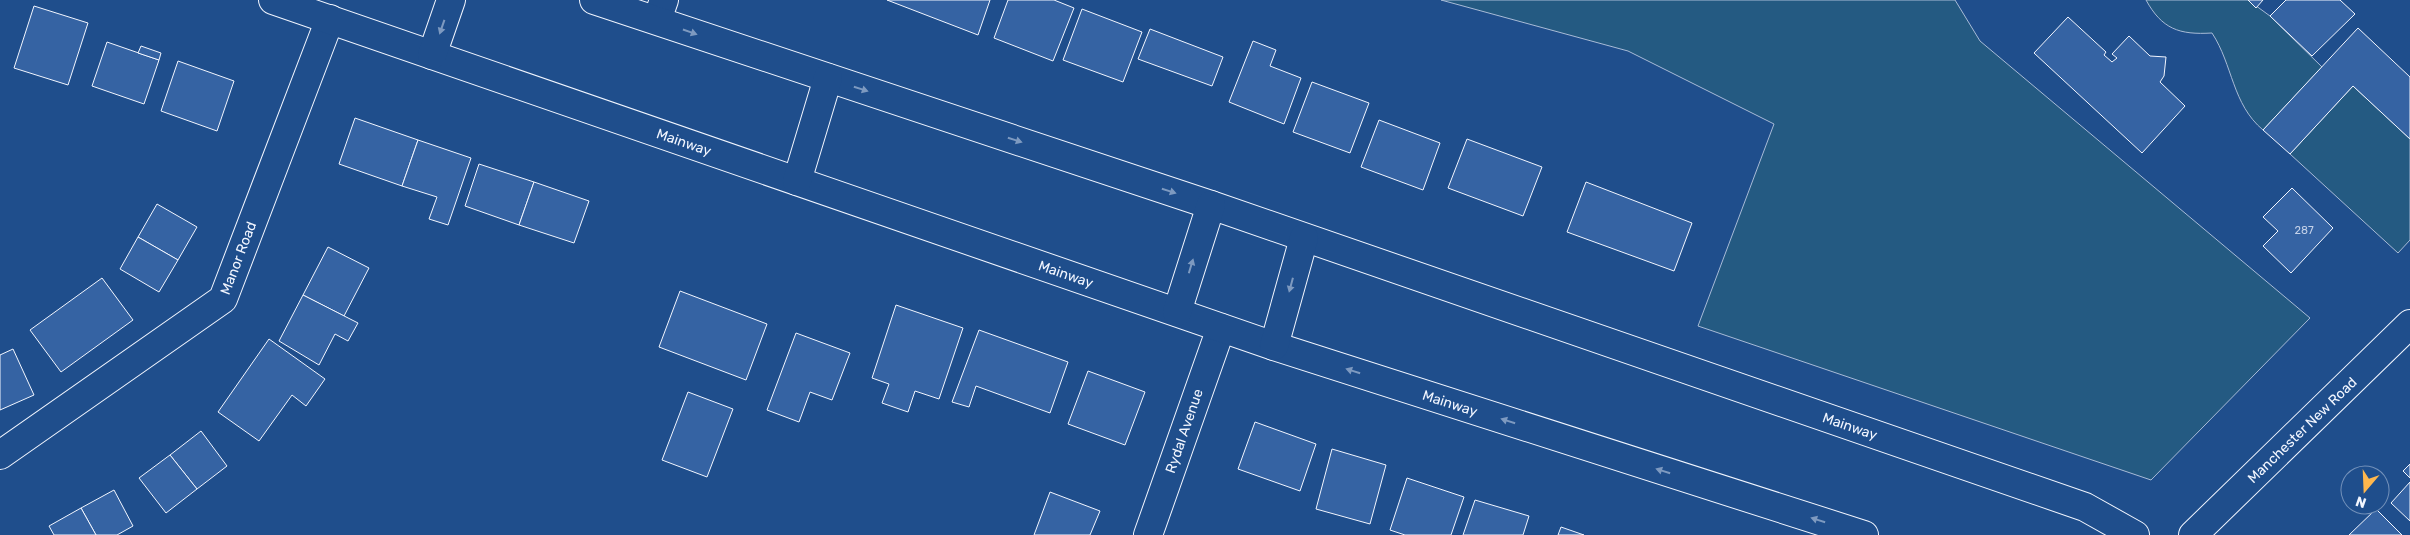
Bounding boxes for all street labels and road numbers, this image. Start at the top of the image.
street label: Mainway [654,125,714,160]
street label: Manor Road [217,219,260,297]
street label: Mainway [1036,257,1096,292]
street label: Manchester New Road [2244,374,2360,487]
street label: Rydal Avenue [1162,387,1207,476]
street label: Mainway [1420,387,1480,420]
street label: Mainway [1820,409,1880,444]

